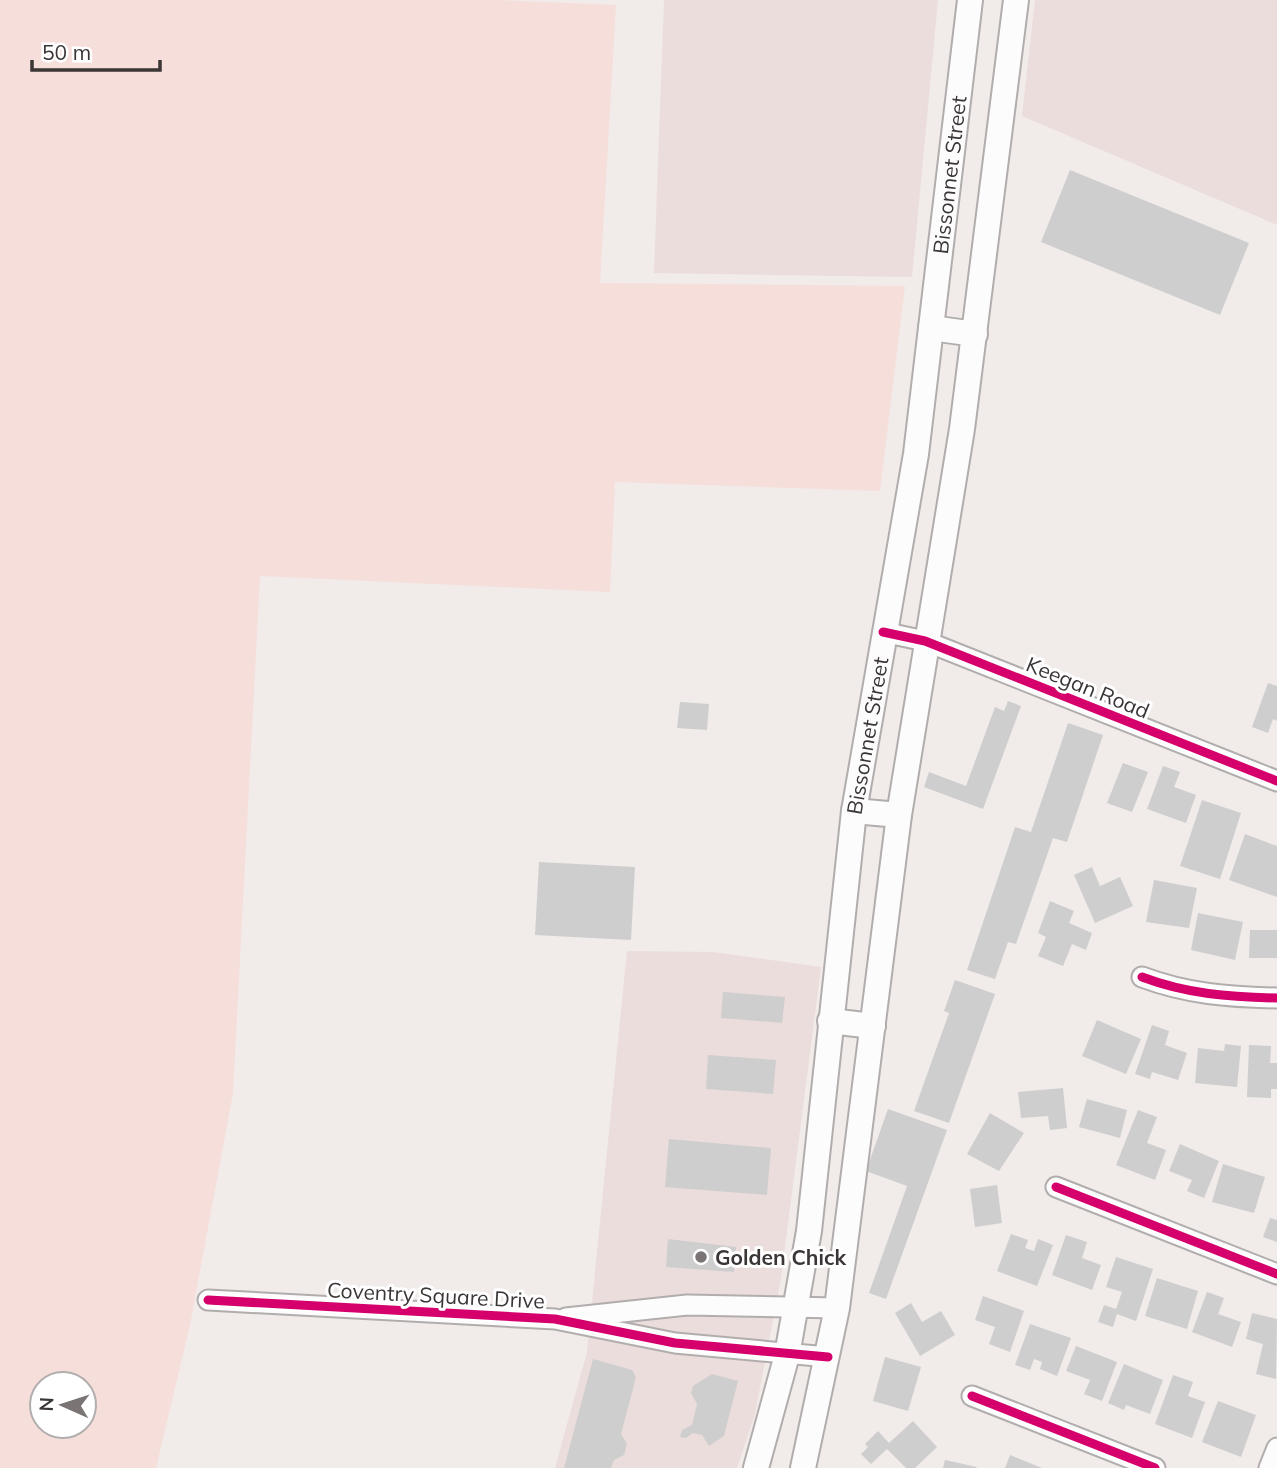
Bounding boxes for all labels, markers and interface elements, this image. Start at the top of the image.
scale bar [32,28,159,72]
text: 50 m [42,39,91,65]
street label: Bissonnet Street [927,94,972,255]
street label: Keegan Road [1023,651,1153,723]
street label: Bissonnet Street [841,655,894,816]
place label: Golden Chick [715,1244,847,1270]
marker: Golden Chick [693,1249,709,1265]
street label: Coventry Square Drive [326,1276,546,1314]
north arrow [28,1370,98,1440]
text: N [34,1396,58,1412]

